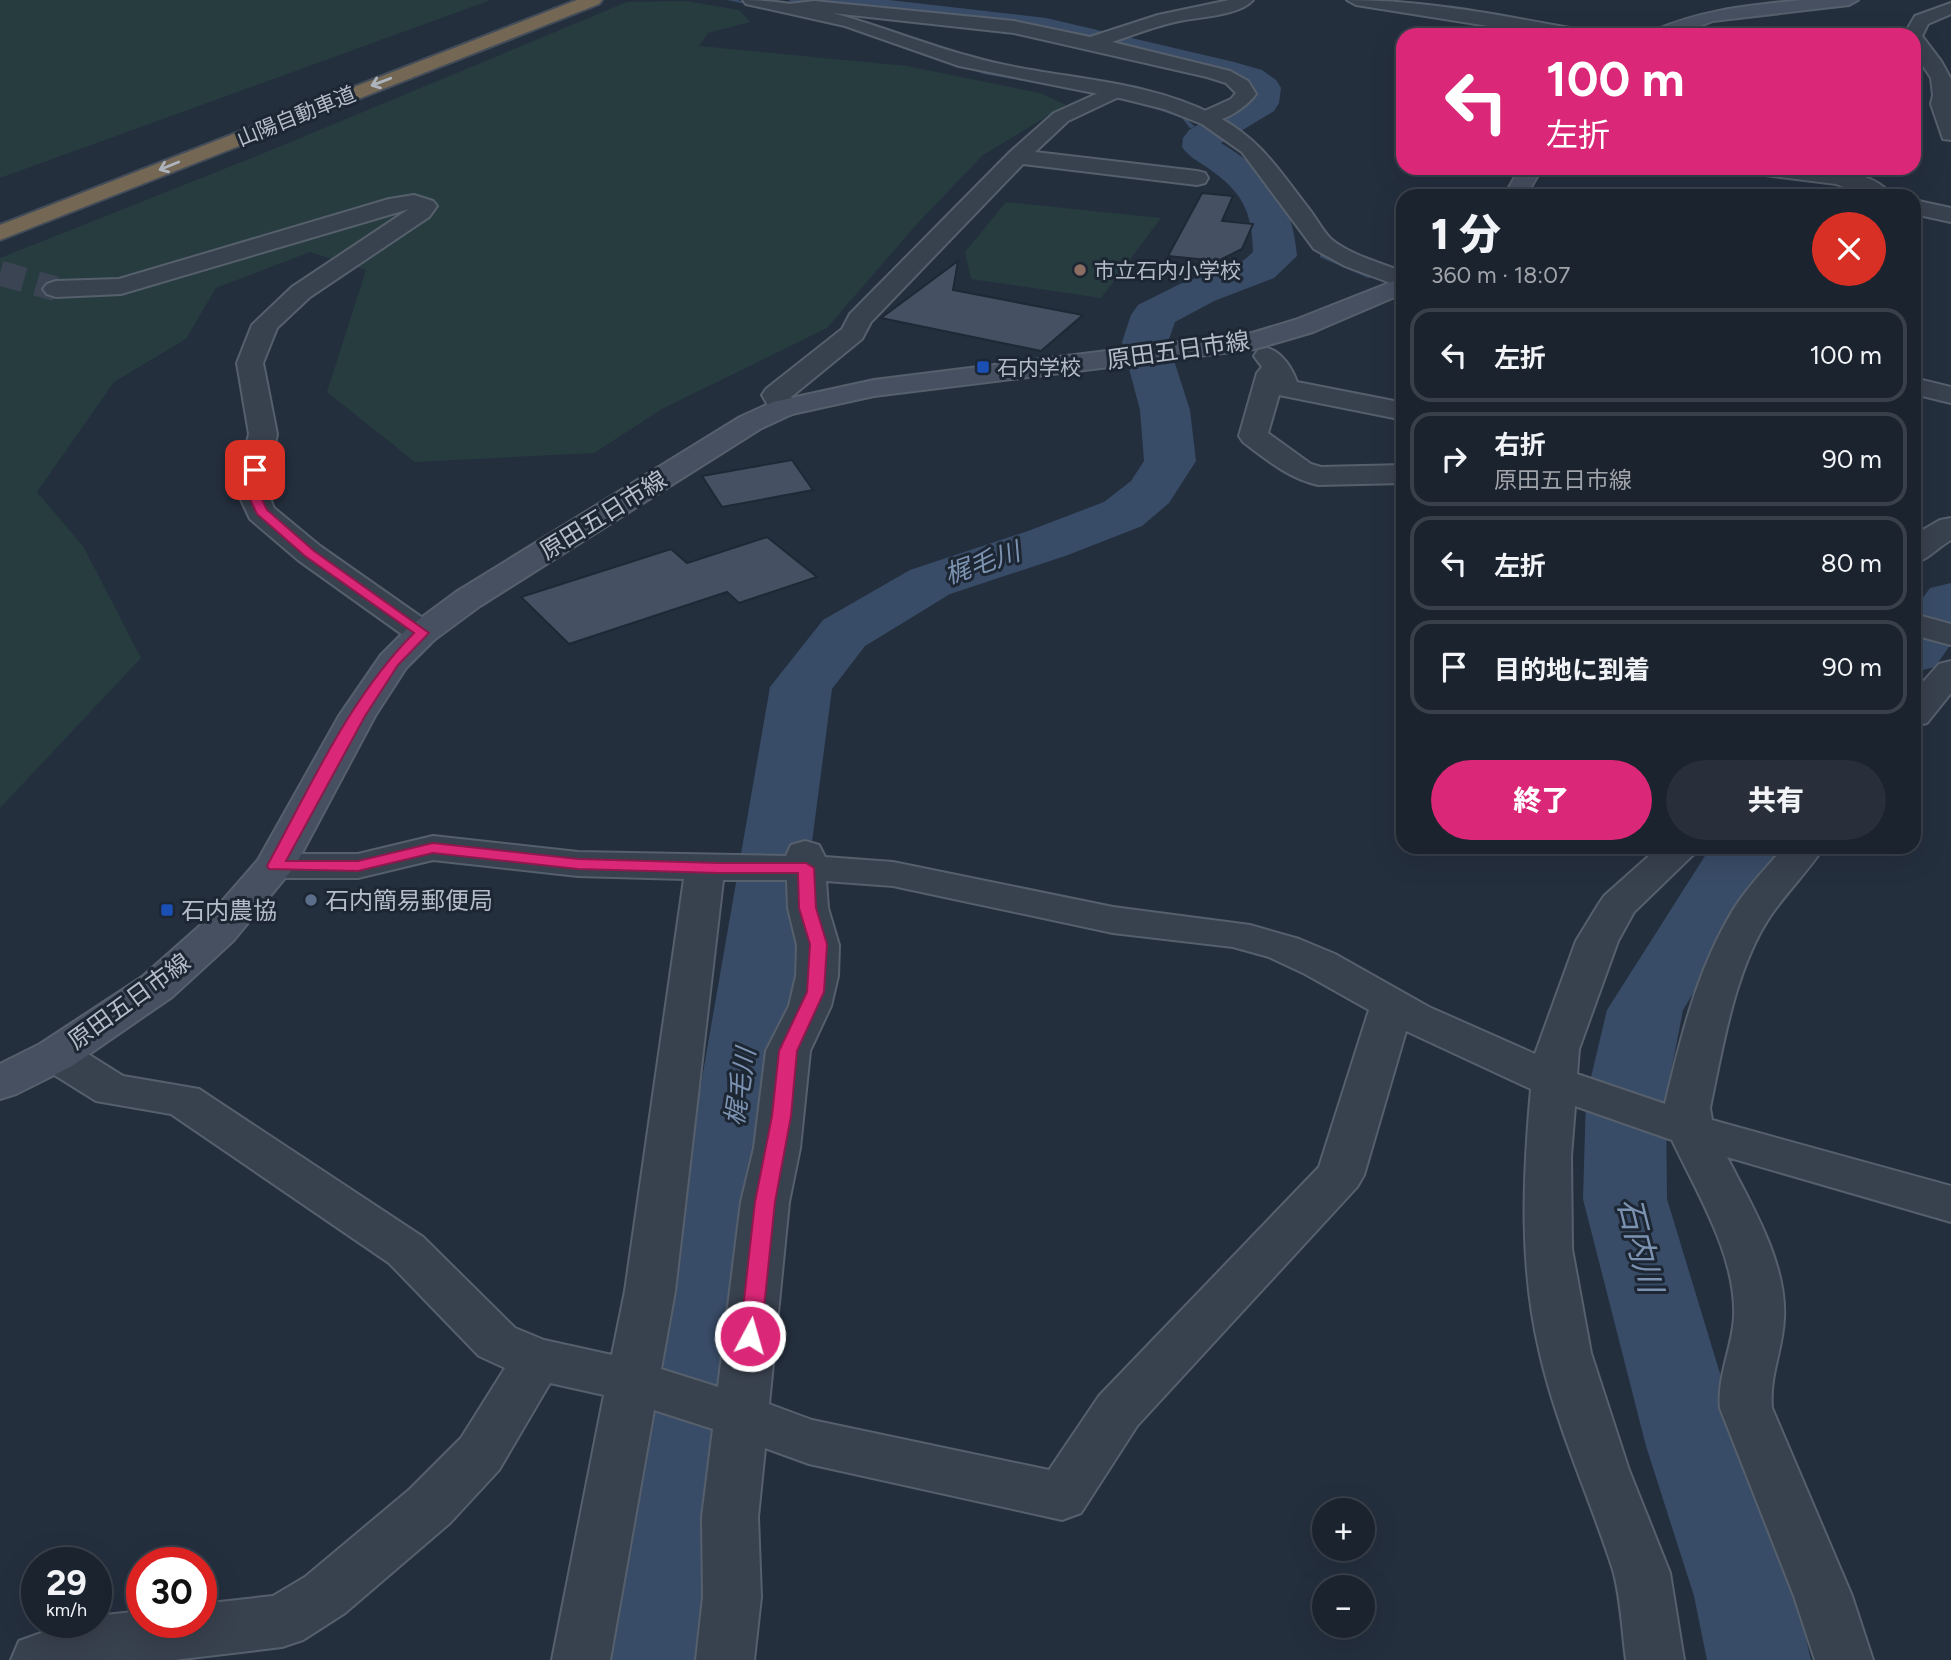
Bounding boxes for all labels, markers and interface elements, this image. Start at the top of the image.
text: 100 m [1546,49,1685,108]
icon: left [1431,56,1522,147]
one-way arrow [370,77,392,90]
street label: 山陽自動車道 [233,81,359,151]
text: 左折 [1546,116,1610,154]
one-way arrow [159,160,181,173]
text: 1 分 [1431,209,1501,260]
button: close [1812,212,1886,286]
place label: 市立石内小学校 [1094,258,1241,283]
text: 360 m · 18:07 [1431,261,1570,289]
marker: 市立石内小学校 [1072,262,1088,278]
street label: 原田五日市線 [1105,326,1251,374]
icon: left [1435,336,1473,374]
text: 100 m [1809,339,1882,371]
text: 左折 [1494,342,1546,374]
place label: 石内学校 [997,355,1081,380]
marker: 石内学校 [975,359,991,375]
text: 右折 [1494,429,1546,461]
pin [225,440,285,500]
icon: right [1435,440,1473,478]
text: 90 m [1822,443,1882,475]
icon: arrive [236,451,274,489]
street label: 原田五日市線 [534,465,672,565]
text: 原田五日市線 [1494,466,1632,494]
water label: 梶毛川 [940,534,1027,591]
icon: left [1435,544,1473,582]
text: 80 m [1821,547,1882,579]
text: 左折 [1494,550,1546,582]
icon: arrive [1435,648,1473,686]
text: 90 m [1822,651,1882,683]
text: 目的地に到着 [1494,654,1650,686]
button: 終了 [1431,760,1652,840]
button: 共有 [1666,760,1886,840]
place label: 石内簡易郵便局 [325,886,493,915]
marker: 石内簡易郵便局 [303,892,319,908]
place label: 石内農協 [181,896,277,925]
marker: 石内農協 [159,902,175,918]
street label: 原田五日市線 [62,947,196,1055]
water label: 梶毛川 [718,1043,762,1128]
water label: 石内川 [1610,1194,1671,1299]
position arrow [713,1299,787,1373]
map controls [1312,1498,1375,1638]
button: + [1312,1498,1375,1561]
speed limit sign: 30 [126,1547,217,1638]
text: 29 [46,1562,87,1604]
button: − [1312,1575,1375,1638]
text: km/h [46,1599,87,1621]

